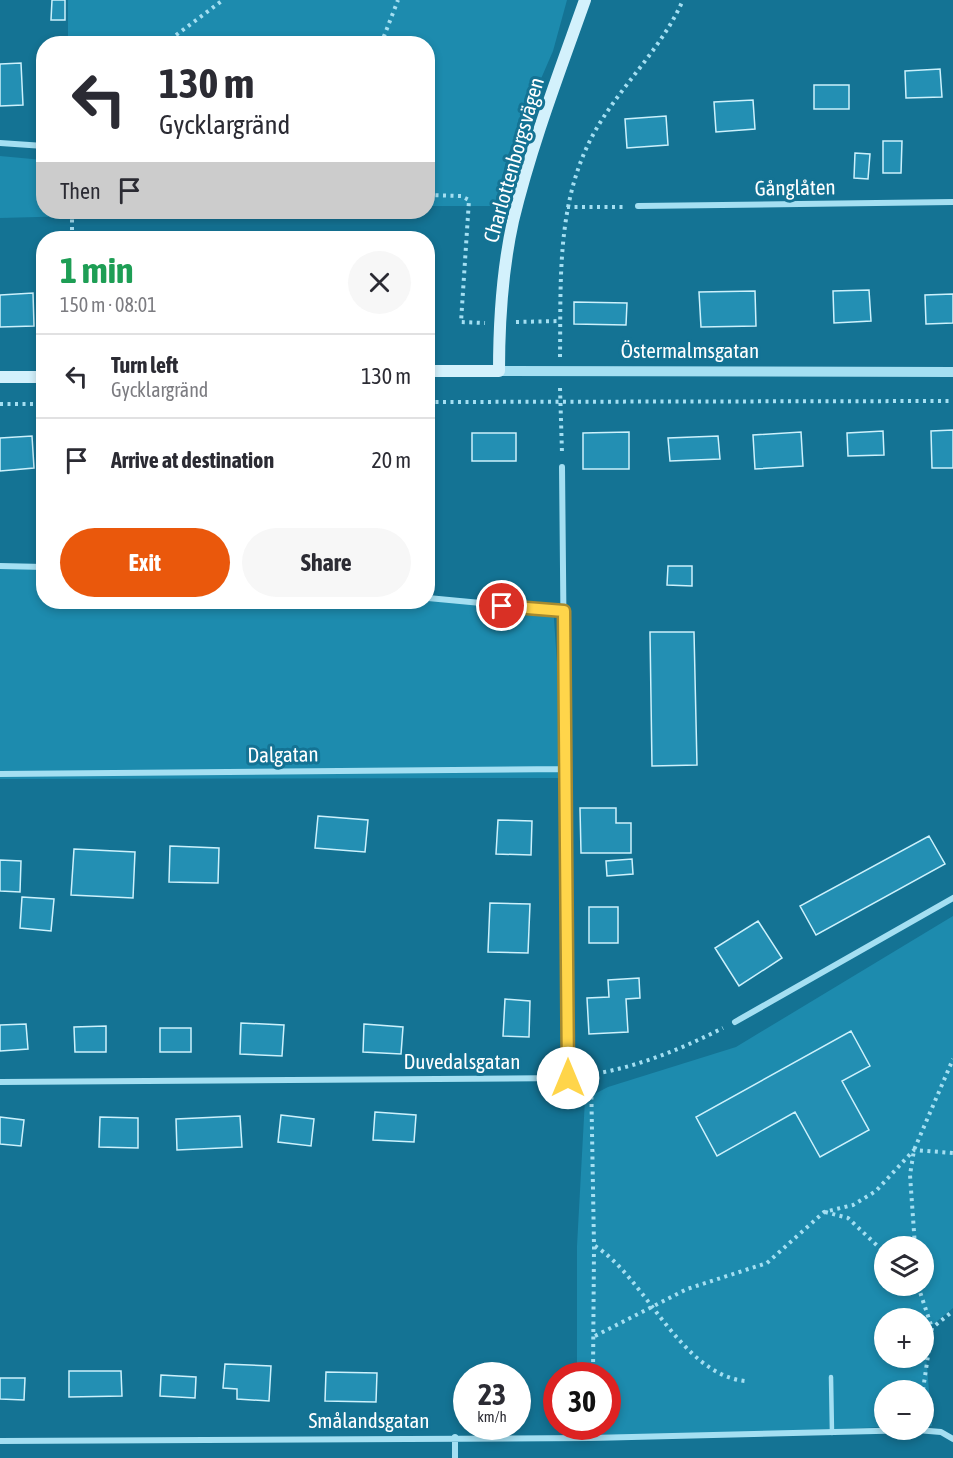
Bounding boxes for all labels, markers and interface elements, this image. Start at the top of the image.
text: 130 m [159,59,254,107]
icon: left [60,60,138,138]
street label: Charlottenborgsvägen [478,74,548,245]
text: Gycklargränd [159,109,290,140]
icon: arrive [113,174,146,207]
street label: Gånglåten [754,174,836,200]
text: Then [60,178,101,204]
text: 1 min [60,249,134,291]
button: close [348,251,411,314]
text: 150 m · 08:01 [60,293,157,316]
street label: Östermalmsgatan [621,338,759,362]
text: Turn left [111,352,178,378]
icon: left [60,360,93,393]
text: 130 m [361,363,411,389]
text: Gycklargränd [111,378,208,401]
icon: arrive [60,444,93,477]
text: Arrive at destination [111,447,274,473]
text: 20 m [371,447,411,473]
button: Exit [60,528,230,597]
button: Share [242,528,411,597]
pin [476,580,527,631]
icon: arrive [485,589,518,622]
street label: Dalgatan [247,741,319,767]
position arrow [536,1046,600,1110]
street label: Duvedalsgatan [404,1049,520,1073]
map controls [874,1236,934,1440]
button: layers [874,1236,934,1296]
button: + [874,1308,934,1368]
speed limit sign: 30 [543,1362,621,1440]
text: 23 [478,1377,506,1411]
button: − [874,1380,934,1440]
street label: Smålandsgatan [309,1408,429,1432]
text: km/h [477,1408,507,1425]

